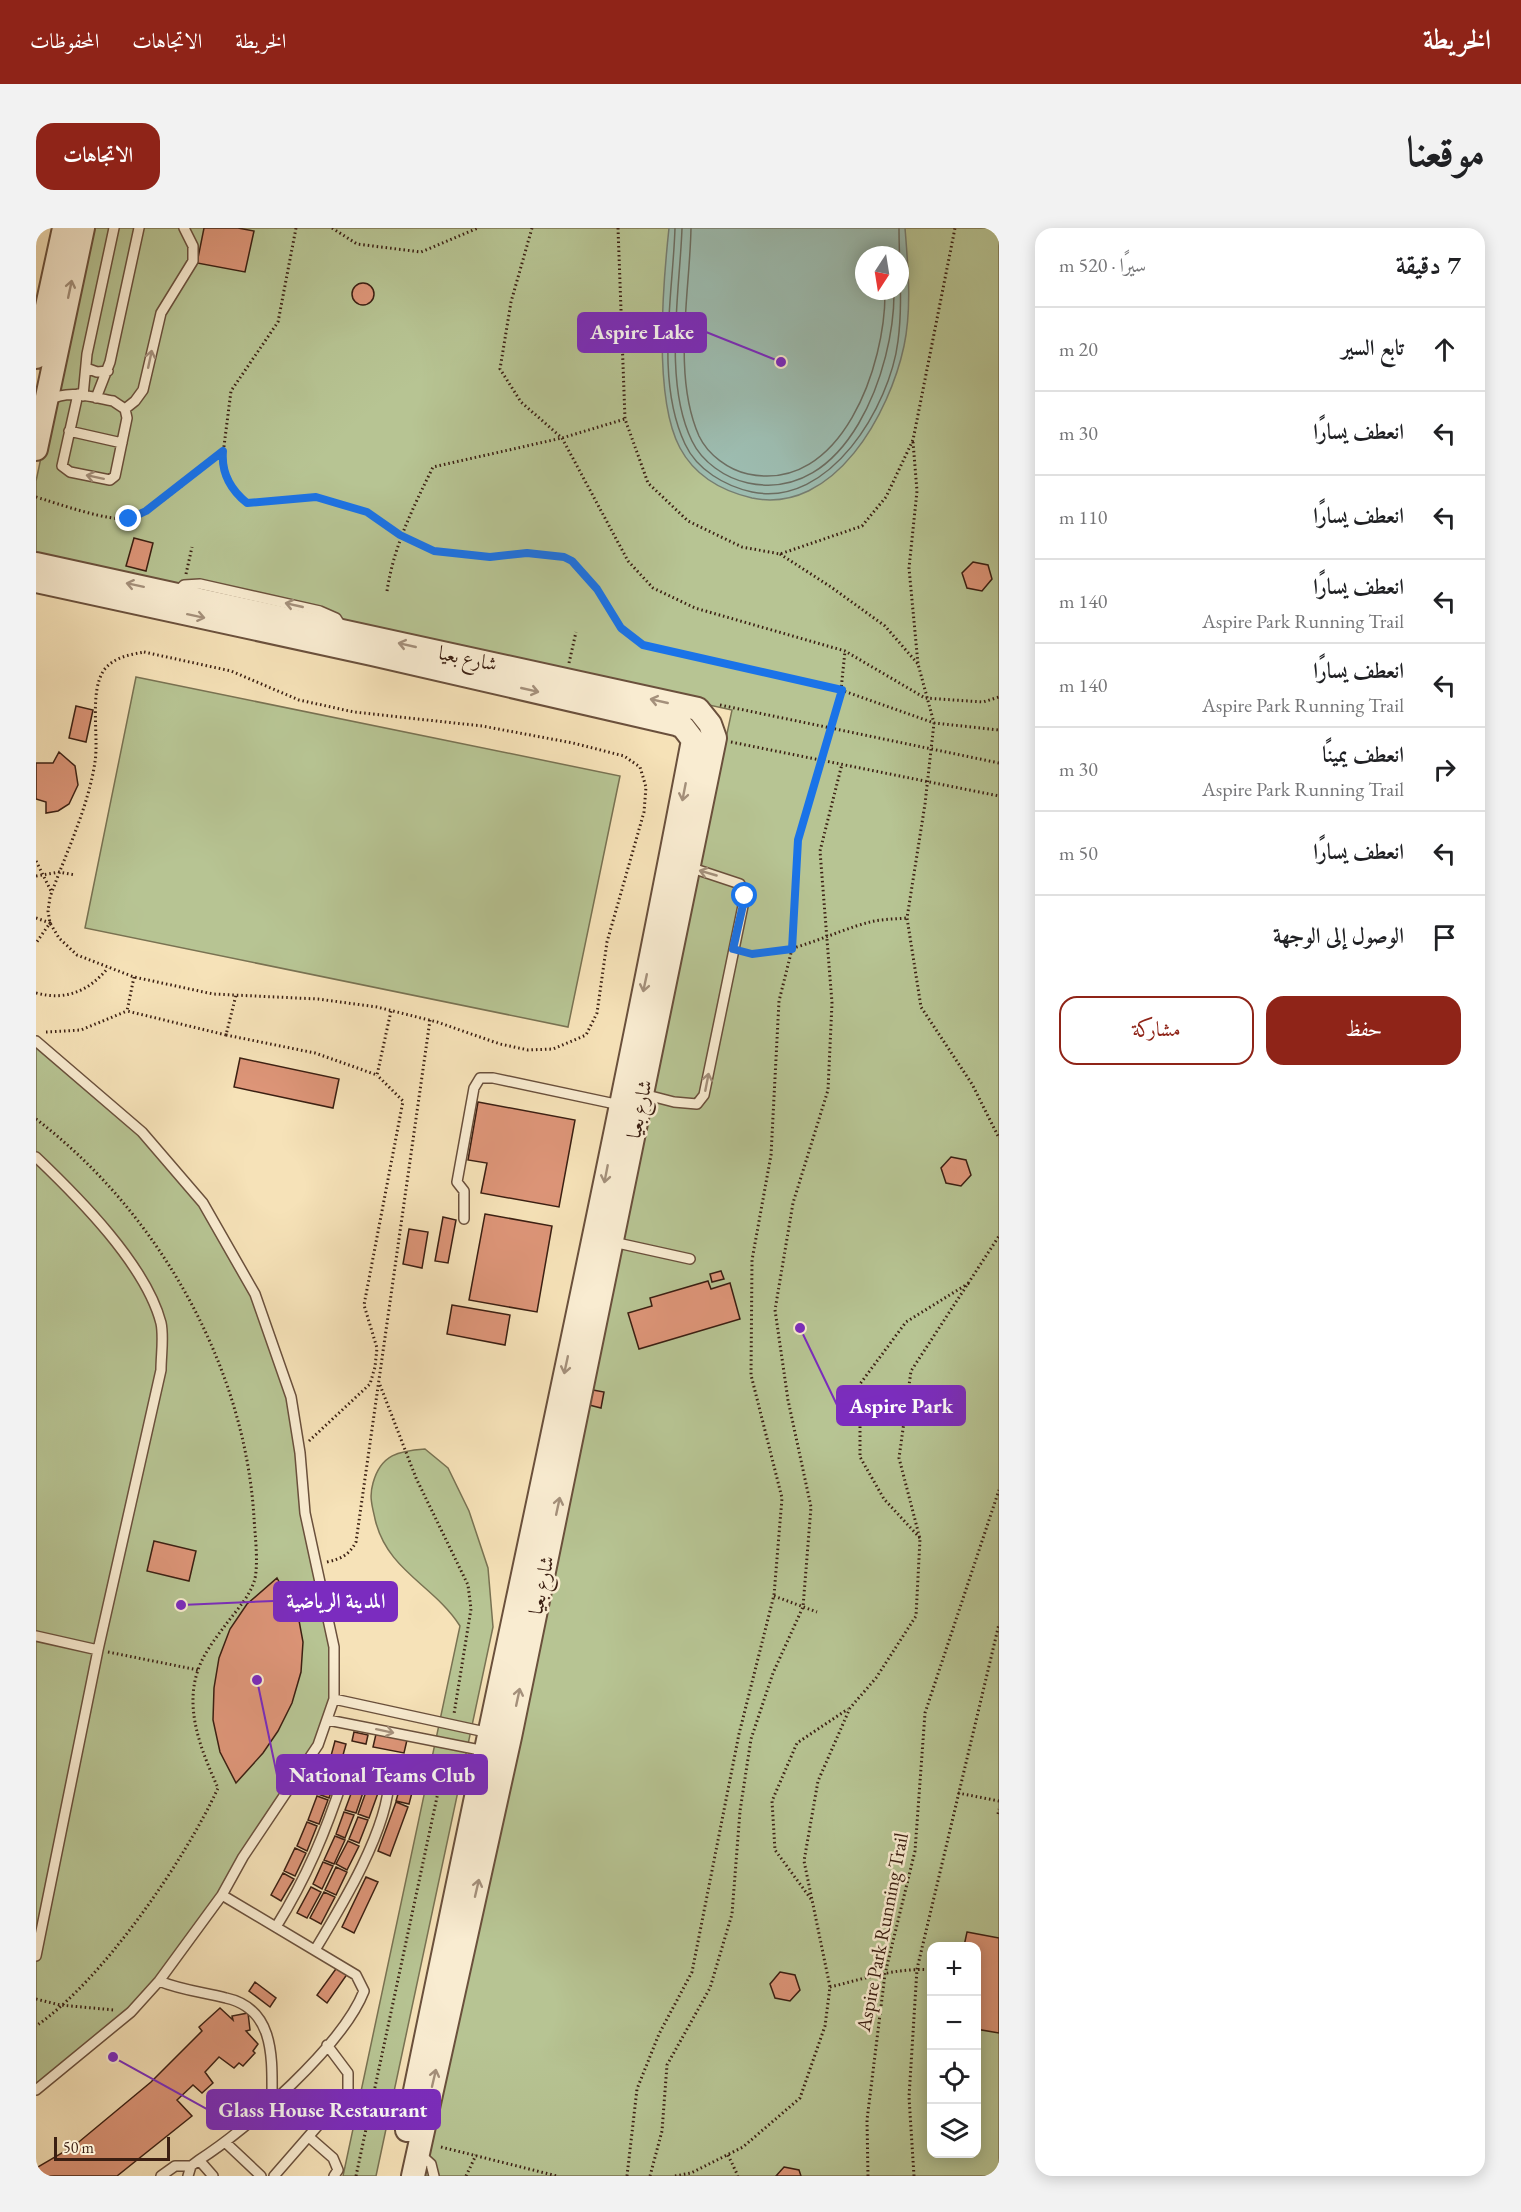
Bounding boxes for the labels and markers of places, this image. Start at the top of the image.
callout: Aspire Lake [578,313,706,352]
callout: Aspire Park [837,1386,965,1425]
callout: المدينة الرياضية [274,1582,397,1621]
callout: National Teams Club [277,1755,487,1794]
callout: Glass House Restaurant [207,2090,440,2129]

